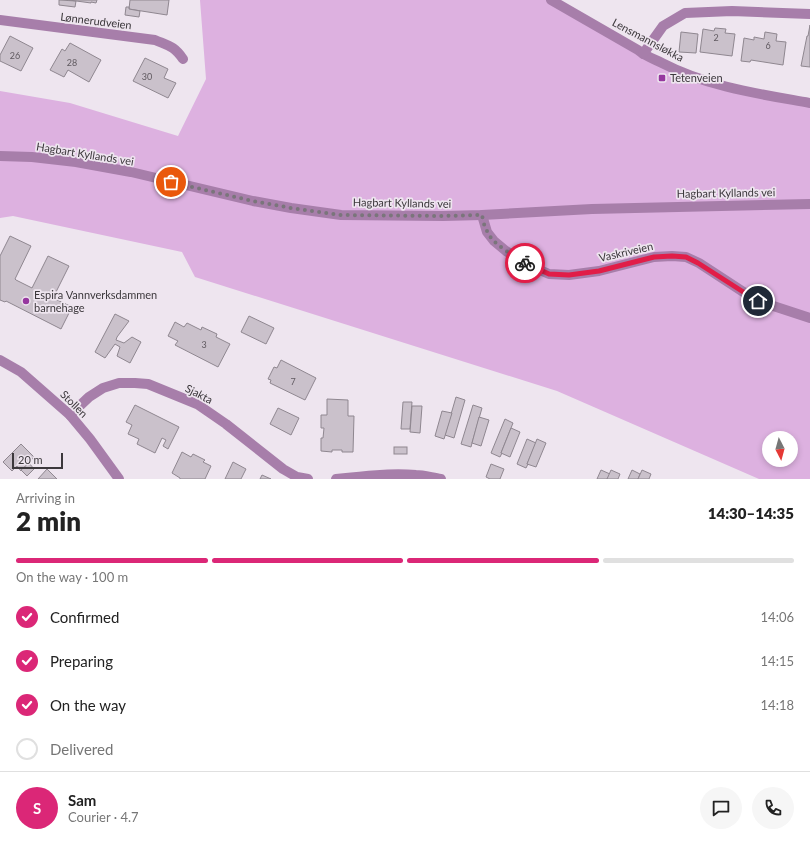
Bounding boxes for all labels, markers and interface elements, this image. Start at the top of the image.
street label: Lønnerudveien [60,10,132,31]
street label: Lensmannsløkka [610,15,686,64]
house number: 2 [713,32,719,43]
house number: 6 [765,40,771,51]
house number: 26 [10,50,20,61]
house number: 28 [67,57,77,68]
house number: 30 [142,71,152,82]
place label: Tetenveien [670,71,723,84]
marker: Tetenveien [657,73,667,83]
street label: Hagbart Kyllands vei [35,139,135,168]
pin [154,165,188,199]
icon: bag [160,171,182,193]
street label: Hagbart Kyllands vei [677,185,776,200]
street label: Hagbart Kyllands vei [353,195,452,210]
street label: Vaskriveien [598,239,654,264]
courier [505,243,545,283]
icon: bike [514,252,536,274]
pin [741,284,775,318]
place label: Espira Vannverksdammen barnehage [34,288,157,314]
icon: home [747,290,769,312]
marker: Espira Vannverksdammen barnehage [21,296,31,306]
house number: 3 [201,339,207,350]
house number: 7 [290,376,296,387]
street label: Sjakta [183,381,215,406]
street label: Stollen [58,387,91,420]
north arrow [762,431,798,467]
map controls [762,431,798,467]
scale bar [12,451,63,470]
text: 20 m [18,453,43,466]
text: Arriving in [16,490,75,506]
text: 14:30–14:35 [708,504,794,522]
text: 2 min [16,505,81,537]
text: On the way · 100 m [16,569,128,585]
icon: check [16,606,38,628]
text: Confirmed [50,608,119,626]
text: 14:06 [761,609,794,625]
icon: check [16,650,38,672]
text: Preparing [50,652,113,670]
text: 14:15 [761,653,794,669]
icon: check [16,694,38,716]
text: On the way [50,696,126,714]
text: 14:18 [761,697,794,713]
text: Delivered [50,740,113,758]
button: chat [700,787,742,829]
button: phone [752,787,794,829]
text: Sam [68,791,96,809]
text: S [33,799,41,817]
text: Courier · 4.7 [68,809,139,825]

